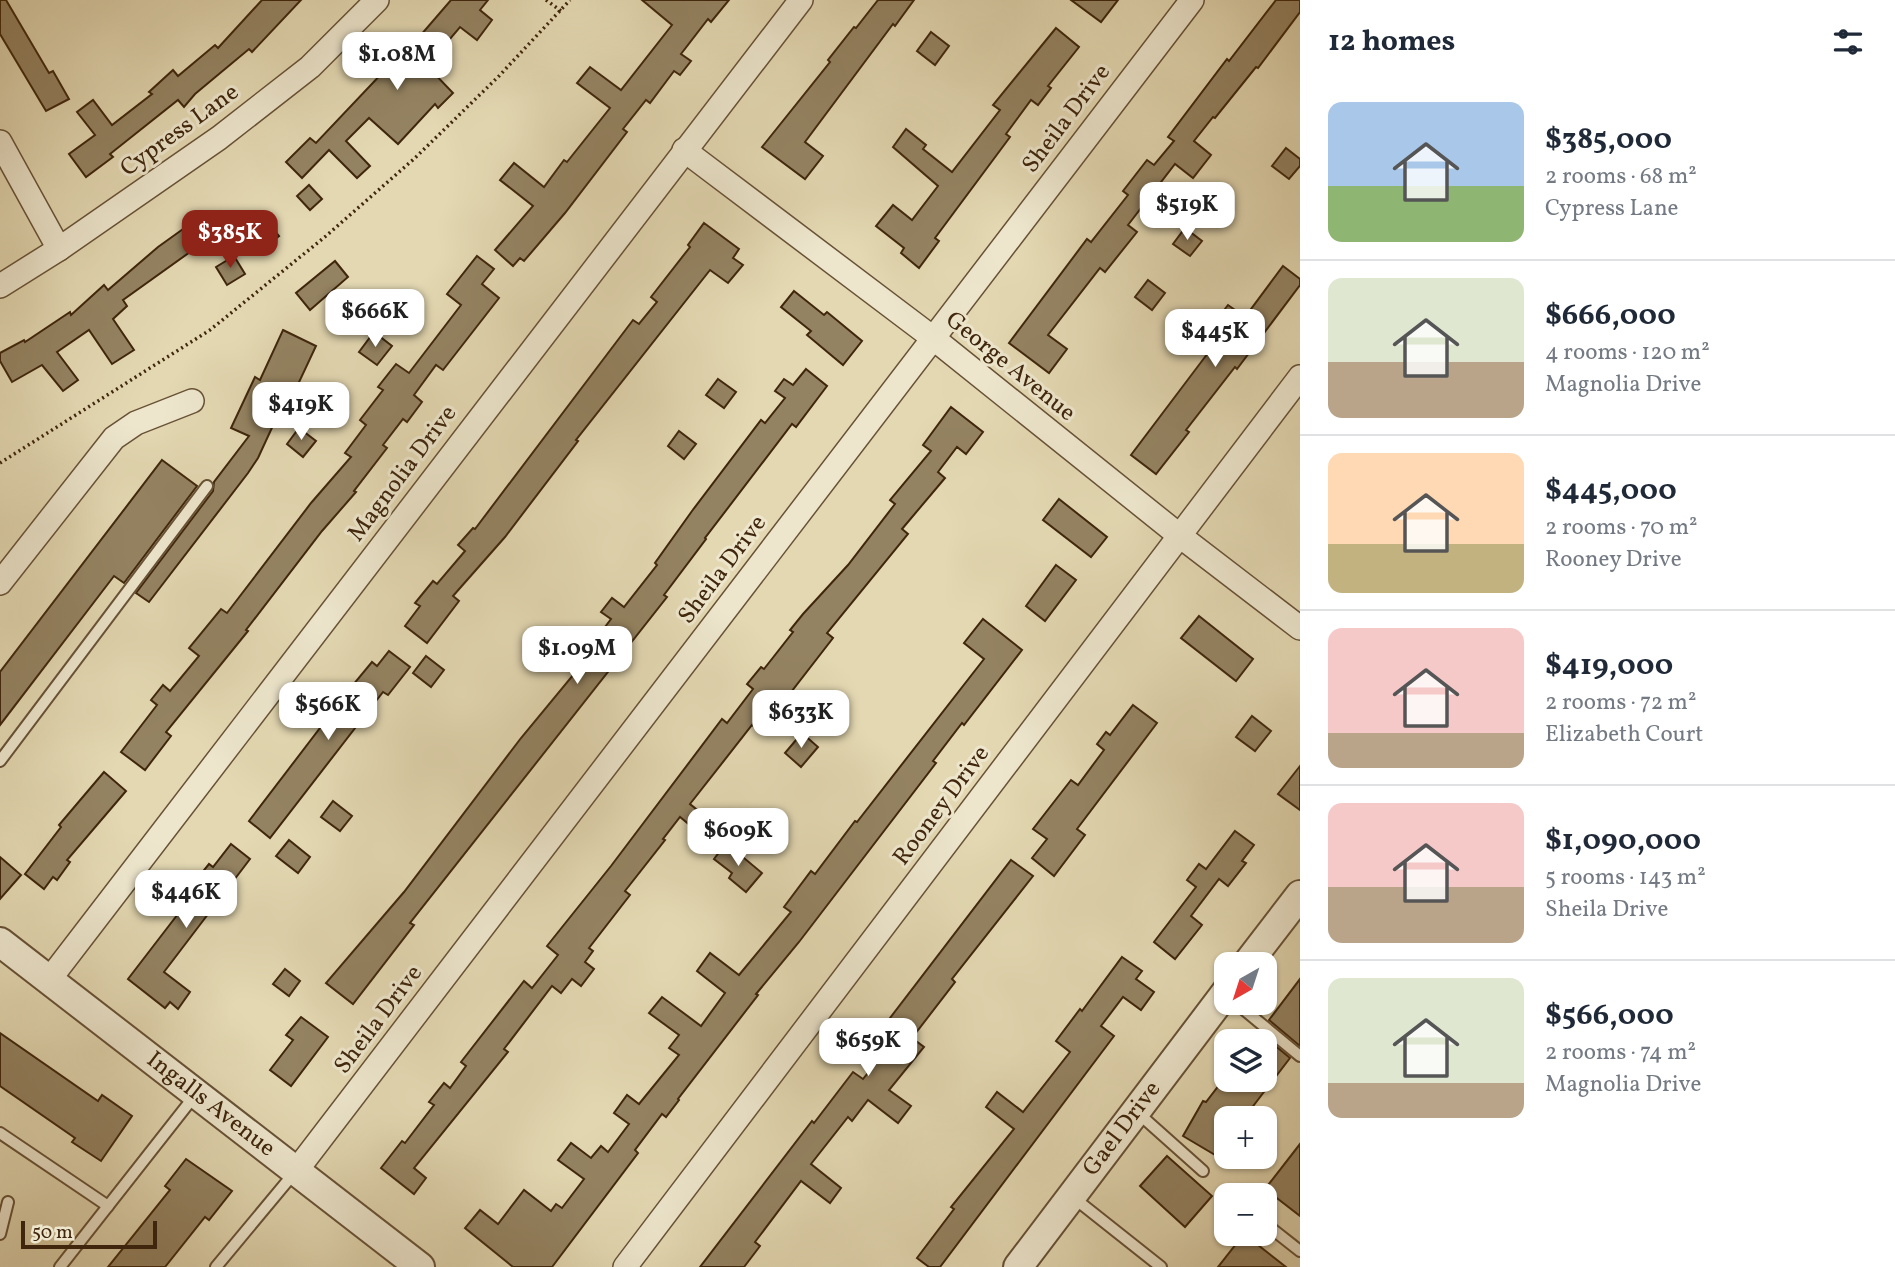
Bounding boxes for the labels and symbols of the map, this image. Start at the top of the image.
pin: $1.08M [340,32,454,92]
street label: Sheila Drive [1015,57,1119,181]
street label: Cypress Lane [114,76,246,186]
pin: $519K [1138,182,1236,242]
pin: $385K [181,210,279,270]
pin: $666K [326,290,424,349]
street label: George Avenue [938,304,1082,430]
pin: $445K [1166,310,1264,369]
pin: $419K [252,382,350,442]
street label: Magnolia Drive [340,399,466,549]
street label: Sheila Drive [671,508,775,632]
pin: $1.09M [520,626,634,686]
pin: $566K [279,682,377,742]
pin: $633K [752,690,850,750]
street label: Rooney Drive [886,739,998,873]
pin: $609K [689,808,787,868]
pin: $446K [137,870,235,930]
north arrow [1214,952,1278,1015]
street label: Sheila Drive [327,958,431,1082]
pin: $659K [819,1018,917,1078]
street label: Ingalls Avenue [139,1044,282,1166]
street label: Gael Drive [1075,1074,1170,1184]
scale bar [21,1218,158,1250]

